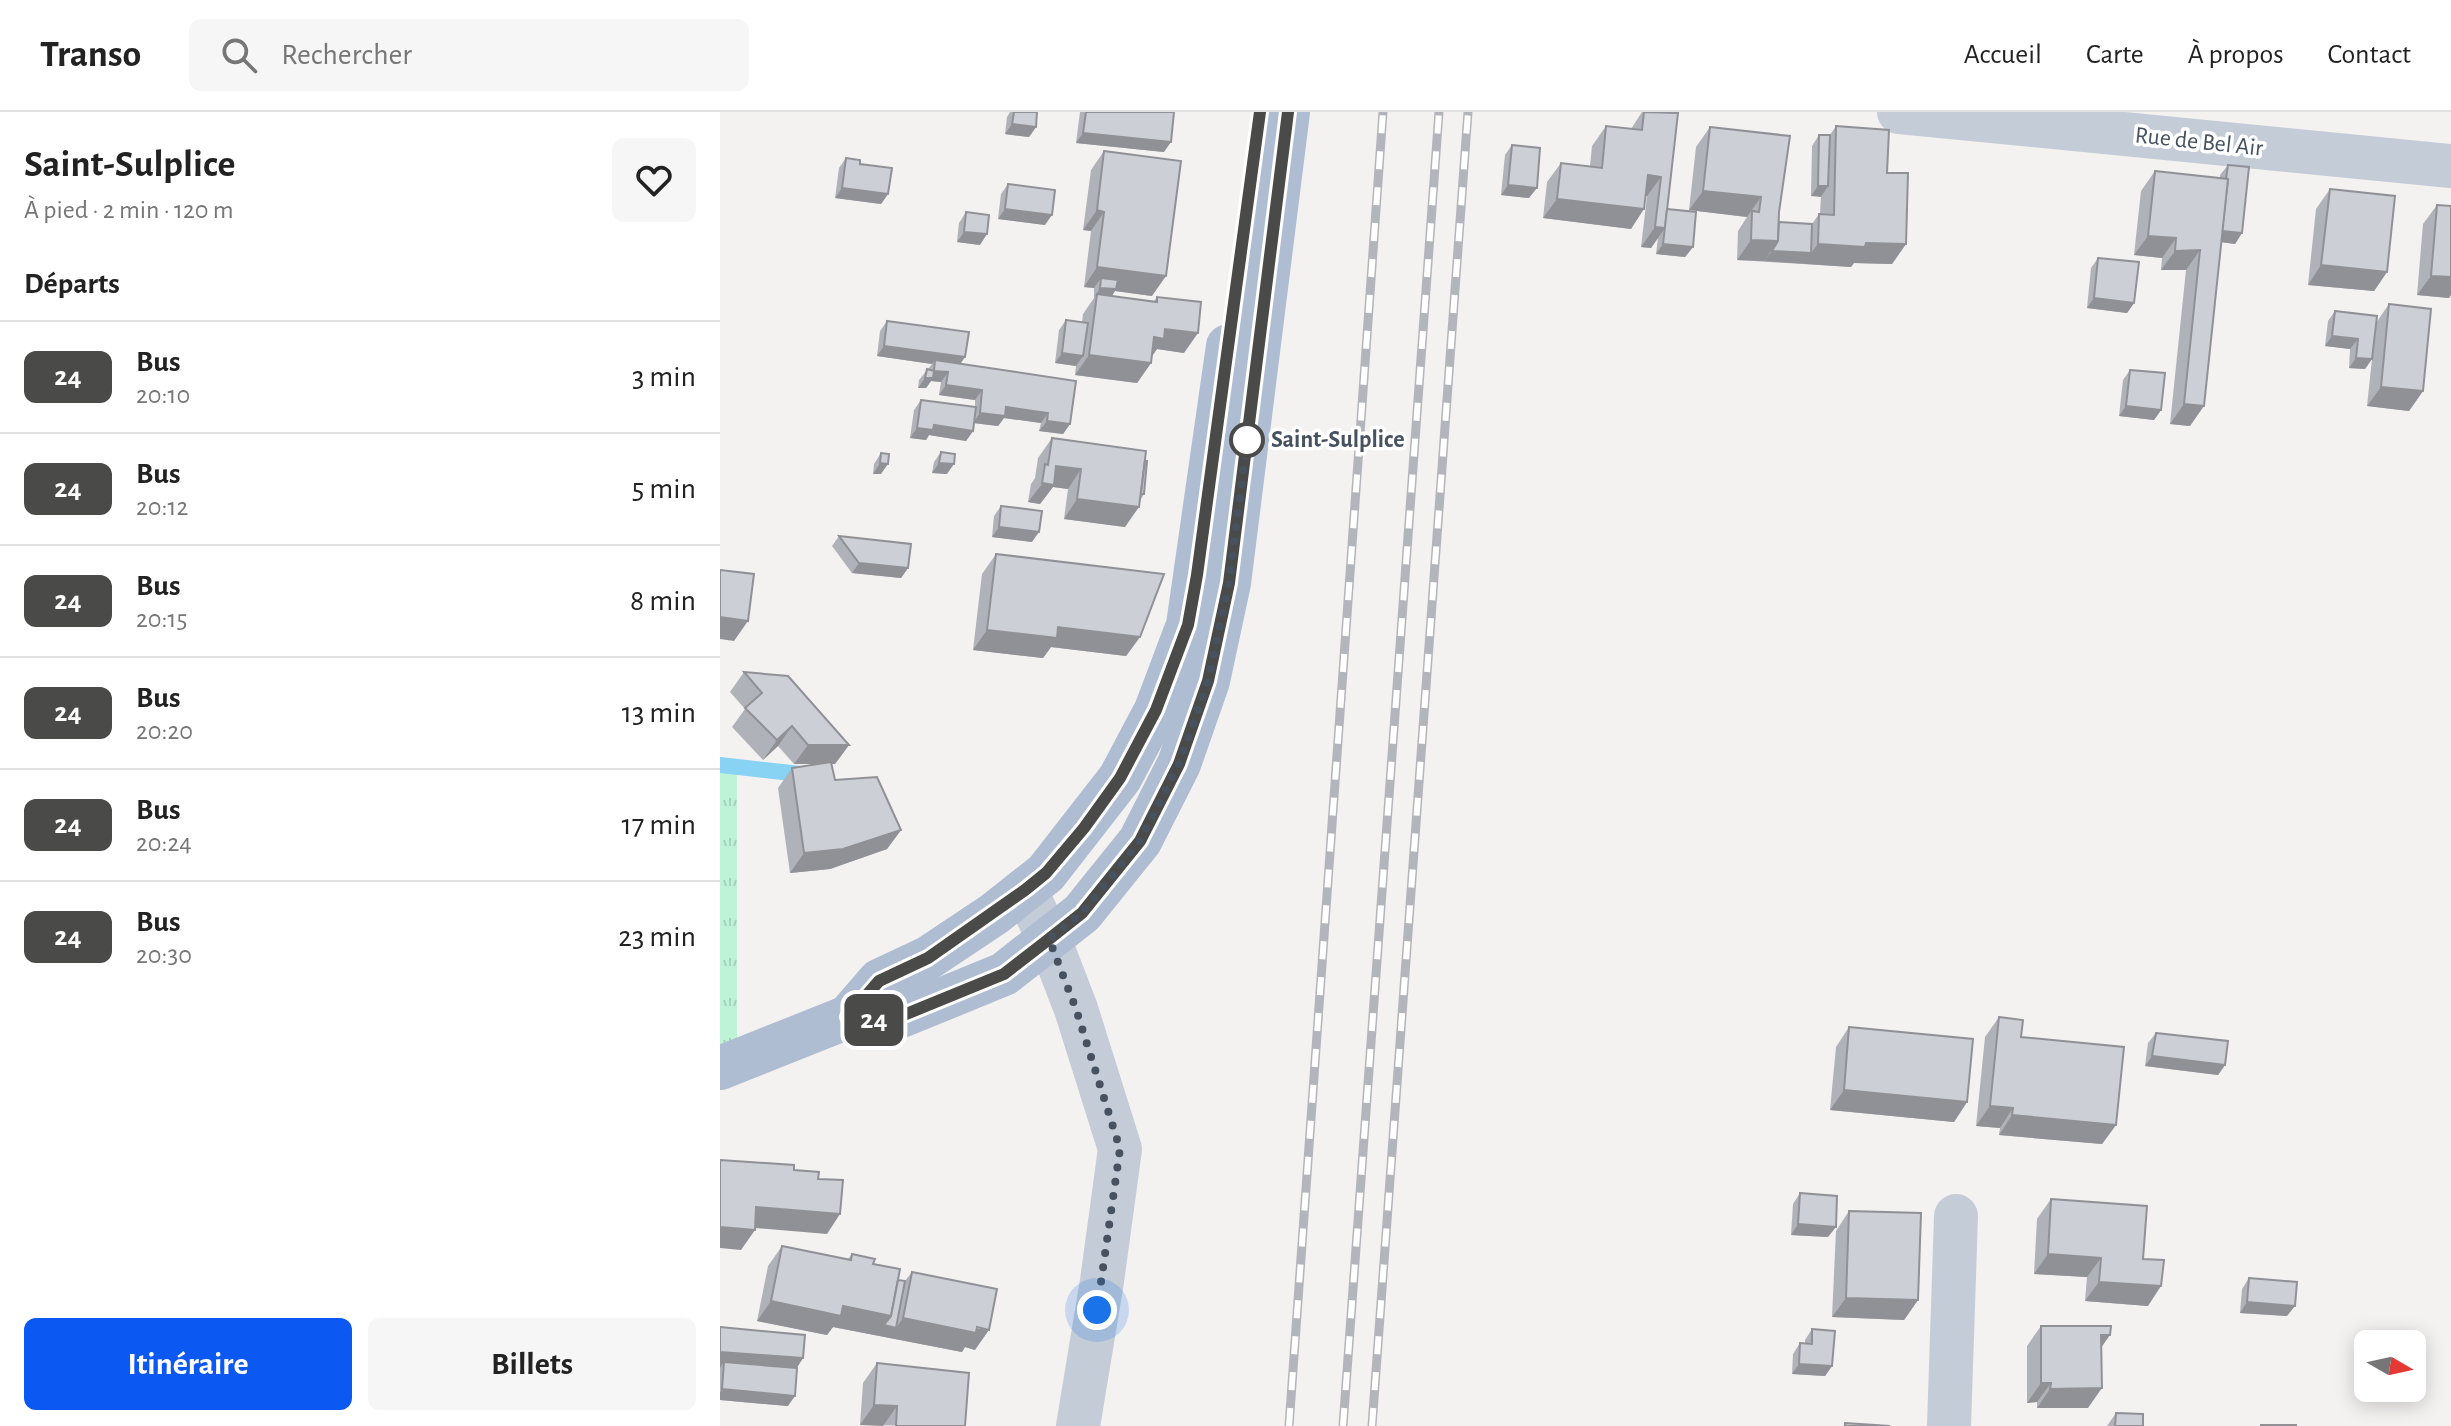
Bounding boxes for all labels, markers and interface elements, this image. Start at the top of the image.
search box [189,19,749,91]
icon: search [217,33,261,77]
text: Transo [40,36,141,74]
text: Rechercher [281,40,412,70]
text: Accueil [1964,41,2042,69]
text: Carte [2086,41,2144,69]
text: À propos [2188,41,2284,69]
text: Contact [2328,41,2411,69]
street label: Rue de Bel Air [2134,123,2264,161]
button: heart [612,138,696,222]
text: Saint-Sulplice [24,146,236,184]
text: À pied · 2 min · 120 m [24,197,234,223]
text: Départs [24,269,120,299]
text: Bus [136,347,181,377]
text: 3 min [632,362,696,392]
text: 24 [54,363,82,391]
text: 20:10 [136,382,190,408]
marker: Saint-Sulplice [1230,423,1264,457]
place label: Saint-Sulplice [1271,428,1405,452]
text: Bus [136,459,181,489]
text: 5 min [632,474,696,504]
text: 24 [54,475,82,503]
text: 20:12 [136,494,188,520]
text: Bus [136,571,181,601]
text: 8 min [630,586,696,616]
text: 24 [54,587,82,615]
text: 20:15 [136,606,187,632]
text: Bus [136,683,181,713]
text: 13 min [622,698,696,728]
text: 24 [54,699,82,727]
text: 20:20 [136,718,193,744]
text: Bus [136,795,181,825]
text: 17 min [621,810,696,840]
text: 24 [54,811,82,839]
text: 20:24 [136,830,192,856]
text: Bus [136,907,181,937]
text: 23 min [618,922,696,952]
text: 24 [54,923,82,951]
text: 20:30 [136,942,192,968]
line badge: 24 [838,994,910,1046]
text: 24 [860,1006,888,1034]
your location [1077,1290,1117,1330]
button: Itinéraire [24,1318,352,1410]
button: Billets [368,1318,696,1410]
north arrow [2354,1330,2426,1402]
map controls [2354,1330,2426,1402]

